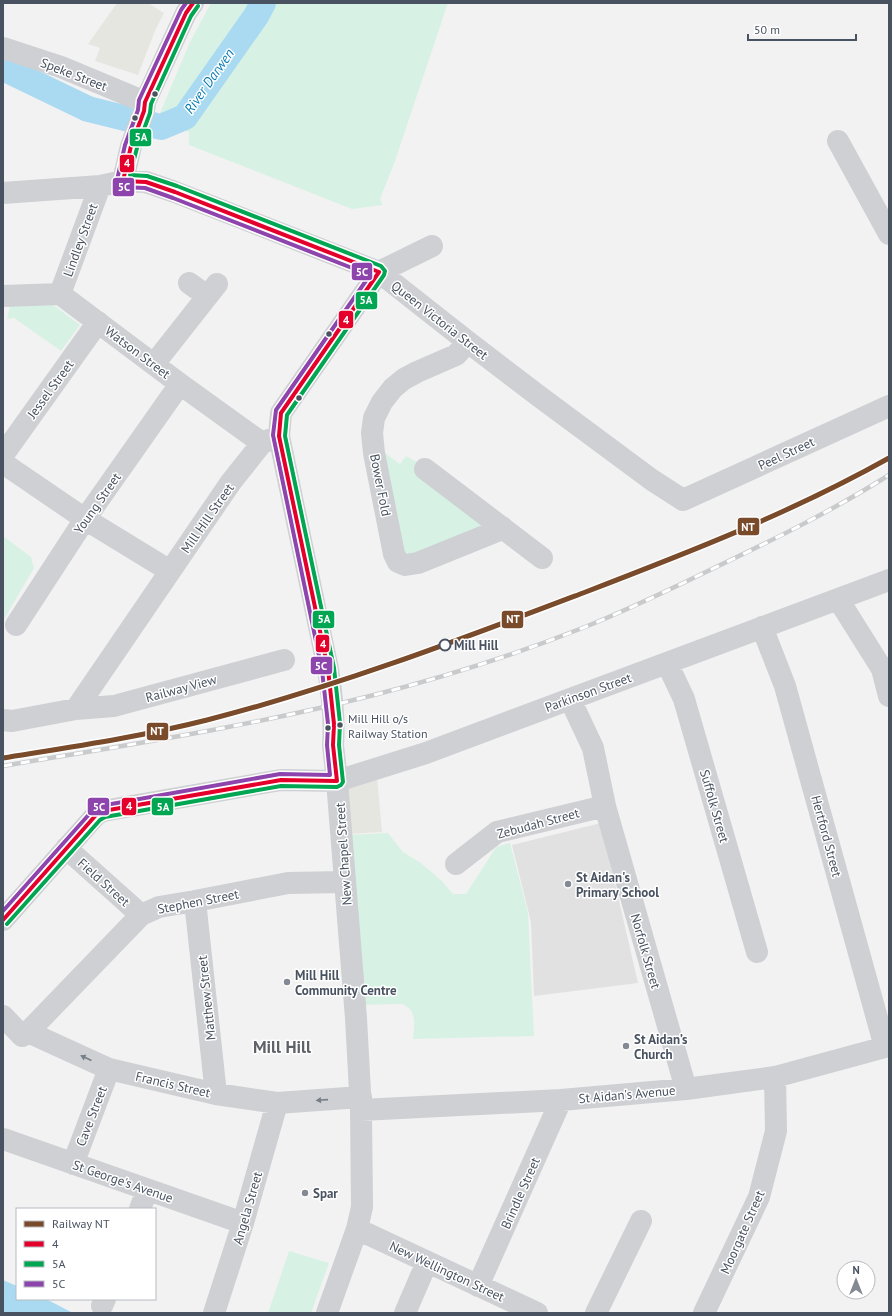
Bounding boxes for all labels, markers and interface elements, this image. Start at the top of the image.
scale bar [748,16,856,42]
text: 50 m [754,22,780,37]
water label: River Darwen [180,45,238,117]
street label: Speke Street [38,54,110,95]
unlabelled marker [150,89,160,99]
unlabelled marker [130,113,140,123]
line badge: 5A [129,128,152,147]
text: 5A [135,130,148,144]
line badge: 4 [119,154,135,173]
text: 4 [124,156,131,170]
line badge: 5C [112,177,135,197]
text: 5C [118,180,130,194]
street label: Lindley Street [59,201,102,279]
line badge: 5C [351,262,373,281]
text: 5C [356,265,368,279]
street label: Queen Victoria Street [388,277,492,364]
line badge: 5A [355,291,378,310]
text: 5A [360,293,373,307]
line badge: 4 [338,310,354,329]
text: 4 [343,313,350,327]
street label: Watson Street [102,322,174,383]
unlabelled marker [324,329,334,339]
street label: Jessel Street [23,356,78,423]
unlabelled marker [294,393,304,403]
street label: Peel Street [755,433,818,474]
street label: Bower Fold [366,453,395,518]
street label: Young Street [70,469,125,537]
street label: Mill Hill Street [177,480,238,556]
line badge: NT [737,517,760,536]
text: NT [741,520,755,534]
line badge: 5A [312,610,335,629]
line badge: NT [501,610,524,629]
text: 5A [318,612,331,626]
text: NT [506,612,520,626]
line badge: 4 [315,634,330,653]
text: 4 [320,637,327,651]
place label: Mill Hill [454,637,499,654]
marker: Mill Hill [438,638,452,652]
line badge: 5C [310,656,333,675]
text: 5C [315,659,327,673]
street label: Parkinson Street [543,669,634,716]
street label: Railway View [144,671,219,706]
place label: Mill Hill o/s Railway Station [348,711,428,741]
marker: Mill Hill o/s Railway Station [335,720,345,730]
line badge: NT [146,722,169,741]
unlabelled marker [323,723,333,733]
text: NT [150,724,164,738]
street label: Suffolk Street [696,768,733,845]
street label: Hertford Street [807,794,846,879]
line badge: 5C [87,797,110,816]
line badge: 4 [121,797,137,816]
line badge: 5A [151,797,174,816]
text: 4 [126,799,133,813]
text: 5C [93,800,105,814]
text: 5A [157,800,170,814]
street label: New Chapel Street [331,801,356,906]
street label: Zebudah Street [495,804,582,843]
street label: Field Street [74,855,134,911]
place label: St Aidan's Primary School [576,869,659,901]
marker: St Aidan's Primary School [563,879,573,889]
street label: Stephen Street [156,885,241,918]
street label: Norfolk Street [627,912,665,991]
street label: Matthew Street [194,954,219,1041]
place label: Mill Hill Community Centre [295,967,397,999]
marker: Mill Hill Community Centre [282,977,292,987]
place label: St Aidan’s Church [634,1031,688,1063]
district label: Mill Hill [253,1036,312,1058]
marker: St Aidan’s Church [621,1041,631,1051]
one-way arrow [80,1055,91,1061]
street label: Francis Street [134,1068,212,1101]
street label: St Aidan's Avenue [578,1082,676,1107]
street label: Cave Street [72,1083,111,1149]
one-way arrow [315,1097,328,1103]
street label: Brindle Street [497,1154,544,1232]
street label: St George's Avenue [70,1156,175,1207]
street label: Angela Street [229,1169,266,1247]
place label: Spar [313,1185,338,1202]
street label: Moorgate Street [716,1187,769,1277]
marker: Spar [300,1188,310,1198]
legend [16,1208,156,1300]
text: Railway NT [52,1216,110,1231]
text: 4 [52,1236,59,1251]
street label: New Wellington Street [387,1237,507,1306]
text: 5A [52,1256,66,1271]
north arrow [836,1260,876,1300]
text: N [852,1263,860,1277]
text: 5C [52,1276,66,1291]

